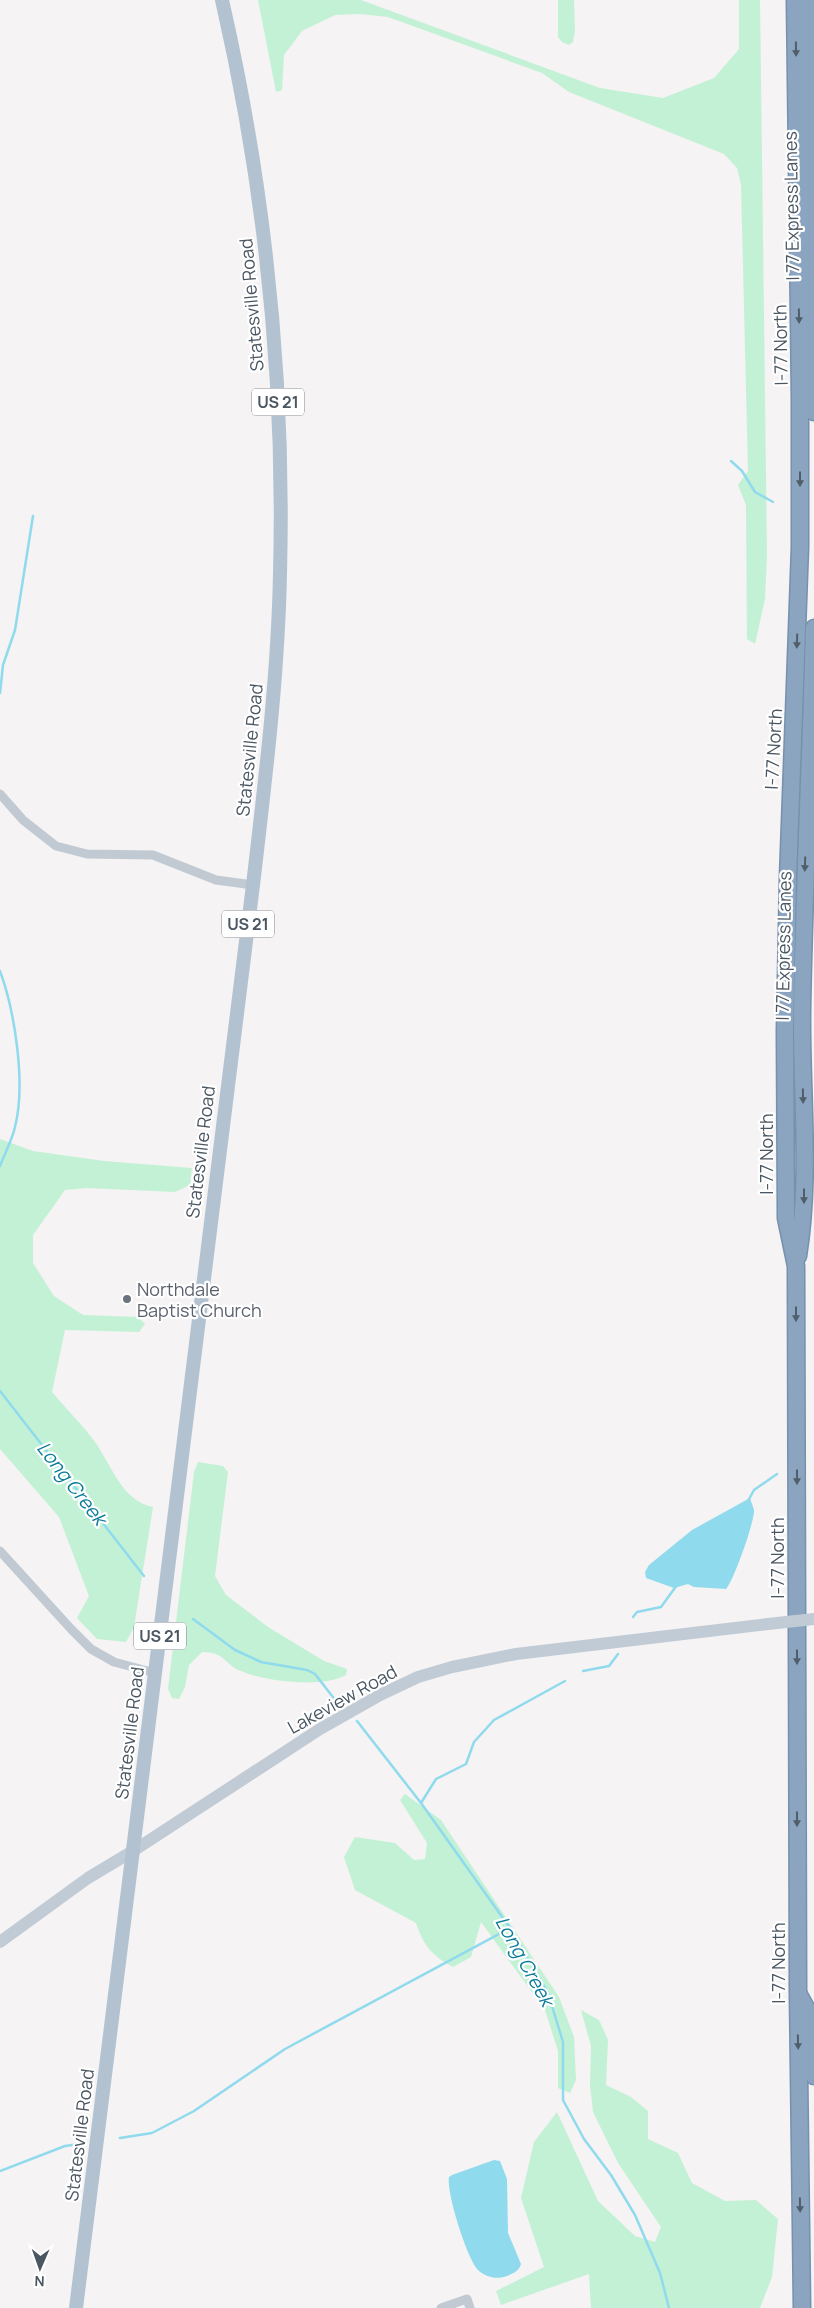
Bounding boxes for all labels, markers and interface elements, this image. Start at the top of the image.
one-way arrow [792,41,800,57]
street label: I 77 Express Lanes [778,131,804,281]
street label: Statesville Road [233,238,269,372]
street label: I-77 North [767,304,793,386]
one-way arrow [795,308,803,324]
road number: US 21 [252,388,304,416]
one-way arrow [796,471,804,487]
one-way arrow [793,633,801,649]
street label: Statesville Road [230,682,268,818]
street label: I-77 North [759,708,787,790]
one-way arrow [801,857,809,873]
street label: I 77 Express Lanes [770,871,796,1021]
road number: US 21 [222,911,274,938]
street label: Statesville Road [180,1084,220,1220]
one-way arrow [799,1088,807,1104]
street label: I-77 North [754,1113,778,1195]
one-way arrow [800,1189,808,1205]
place label: Northdale Baptist Church [137,1277,262,1322]
marker: Northdale Baptist Church [121,1293,133,1305]
one-way arrow [792,1307,800,1323]
water label: Long Creek [31,1436,114,1532]
one-way arrow [793,1469,801,1485]
street label: I-77 North [765,1517,789,1599]
road number: US 21 [134,1622,186,1650]
one-way arrow [793,1649,801,1665]
street label: Lakeview Road [283,1659,401,1739]
street label: Statesville Road [109,1665,149,1801]
one-way arrow [793,1812,801,1828]
water label: Long Creek [490,1911,562,2013]
street label: I-77 North [766,1922,790,2004]
one-way arrow [795,2034,803,2050]
street label: Statesville Road [59,2067,99,2203]
one-way arrow [796,2197,804,2213]
north arrow [15,2243,65,2293]
text: N [34,2272,45,2291]

